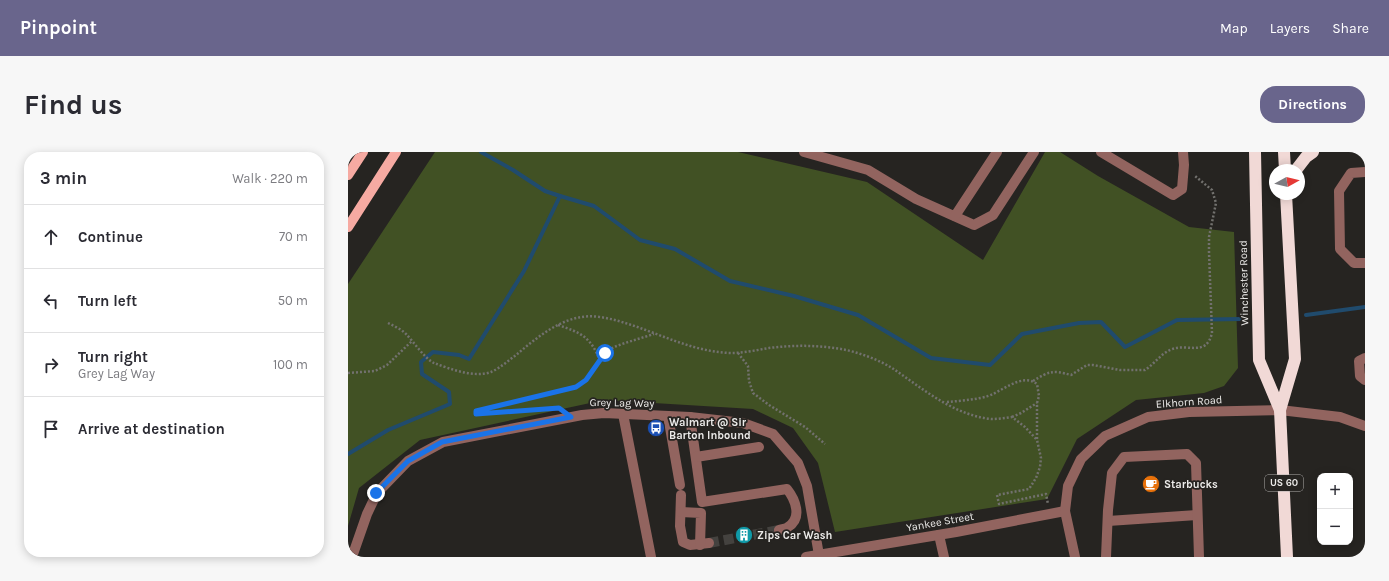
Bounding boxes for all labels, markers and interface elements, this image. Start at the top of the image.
text: Pinpoint [20,17,97,39]
text: Map [1220,20,1248,37]
text: Layers [1270,20,1310,37]
text: Share [1332,20,1369,37]
button: Directions [1260,86,1365,123]
text: Find us [24,88,123,121]
north arrow [1269,164,1305,200]
text: 3 min [40,168,87,188]
text: Walk · 220 m [232,171,308,186]
icon: ahead [40,226,62,248]
text: Continue [78,228,143,246]
text: 70 m [279,229,308,244]
street label: Winchester Road [1237,240,1251,326]
icon: left [40,290,62,312]
text: Turn left [78,292,137,310]
text: 50 m [278,293,308,308]
route start [596,344,614,362]
text: Turn right [78,348,148,366]
icon: right [40,354,62,376]
text: 100 m [273,357,308,372]
text: Grey Lag Way [78,366,155,381]
street label: Elkhorn Road [1155,393,1223,411]
street label: Grey Lag Way [589,396,655,410]
place label: Walmart @ Sir Barton Inbound [669,416,751,442]
icon: arrive [40,418,62,440]
bus stop icon: Walmart @ Sir Barton Inbound [646,418,666,438]
text: Arrive at destination [78,420,225,438]
map controls [1317,473,1353,545]
button: + [1317,473,1353,509]
cafe icon: Starbucks [1141,474,1161,494]
road number: US 60 [1265,475,1303,491]
place label: Starbucks [1164,478,1218,491]
route end [367,484,385,502]
button: − [1317,509,1353,545]
street label: Yankee Street [905,510,975,534]
building icon: Zips Car Wash [734,525,754,545]
place label: Zips Car Wash [757,529,832,542]

